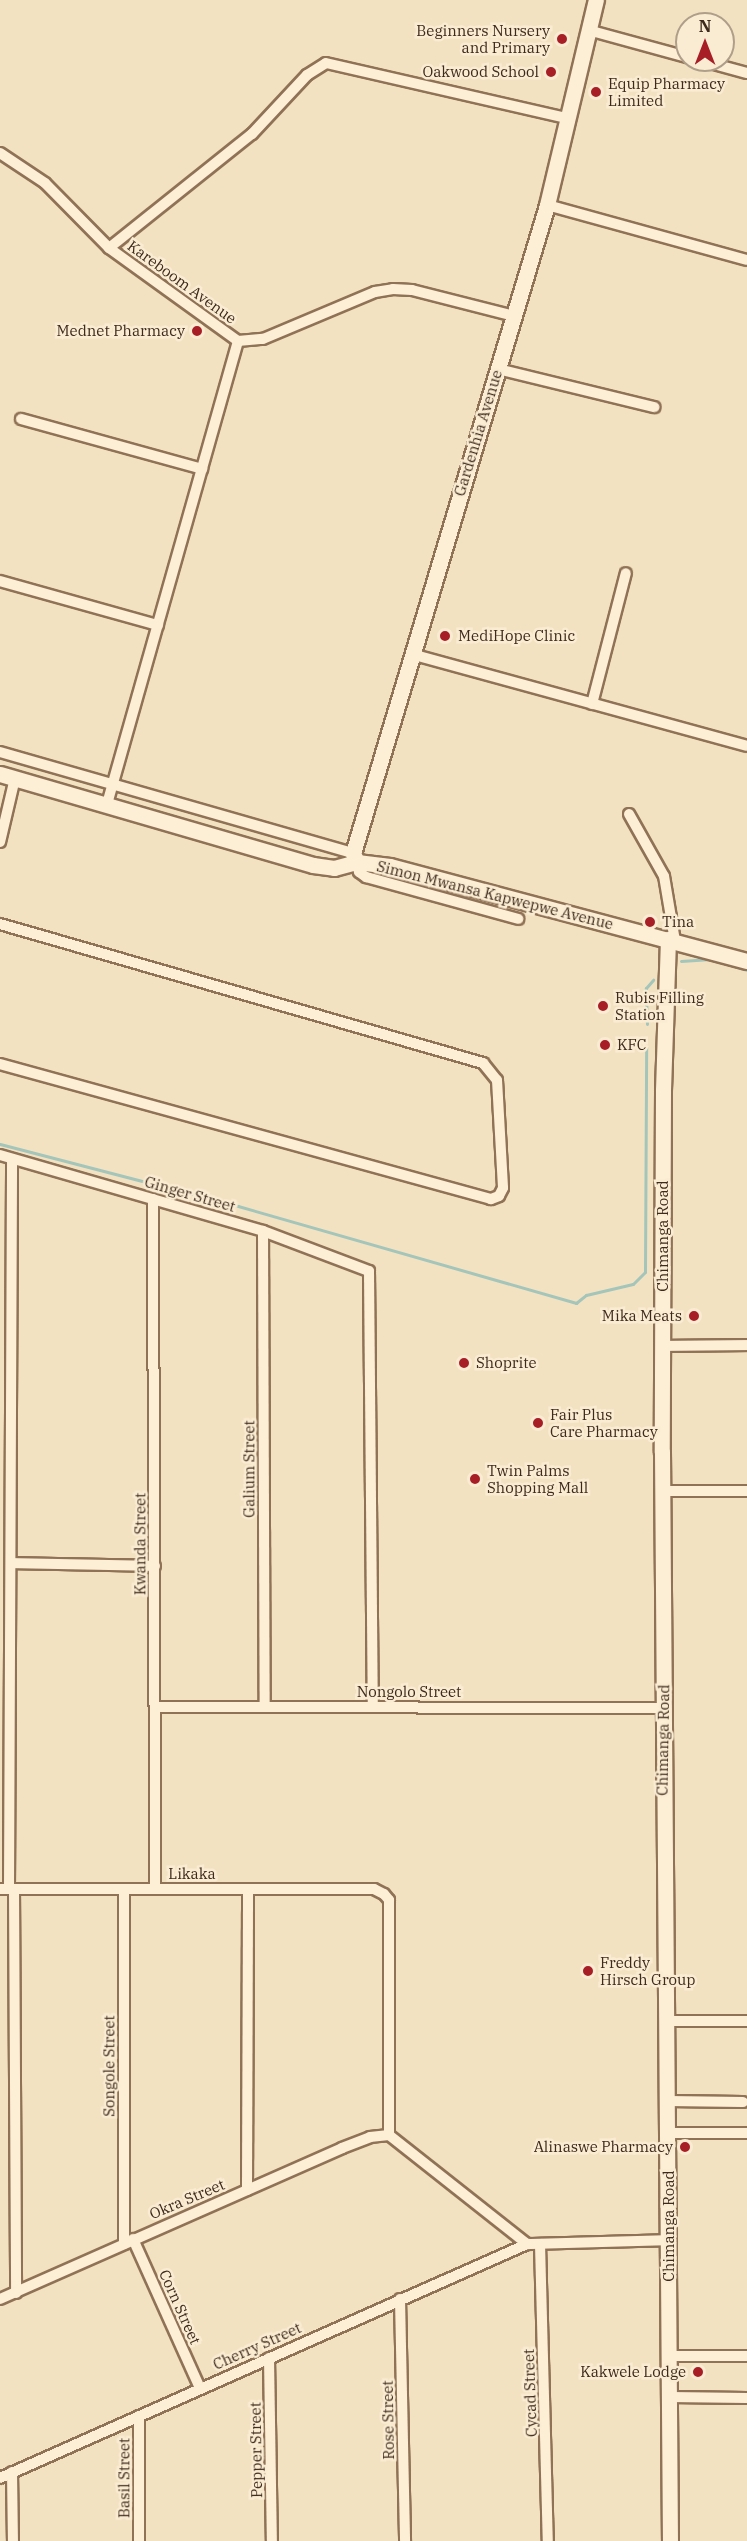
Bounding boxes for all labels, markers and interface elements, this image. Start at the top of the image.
north arrow [675,12,735,72]
text: N [699,16,711,36]
place label: Beginners Nursery and Primary [416,21,550,56]
marker: Beginners Nursery and Primary [555,32,569,46]
place label: Oakwood School [422,63,539,81]
marker: Oakwood School [544,65,558,79]
place label: Equip Pharmacy Limited [608,74,725,109]
marker: Equip Pharmacy Limited [589,85,603,99]
street label: Kareboom Avenue [124,237,240,327]
place label: Mednet Pharmacy [56,322,185,340]
marker: Mednet Pharmacy [190,324,204,338]
street label: Gardenhia Avenue [450,368,506,498]
marker: MediHope Clinic [436,627,454,645]
place label: MediHope Clinic [458,627,575,645]
street label: Simon Mwansa Kapwepwe Avenue [375,857,615,933]
place label: Tina [662,913,694,931]
marker: Tina [643,915,657,929]
place label: Rubis Filling Station [615,988,704,1023]
marker: Rubis Filling Station [596,999,610,1013]
place label: KFC [617,1036,646,1054]
marker: KFC [598,1038,612,1052]
street label: Ginger Street [143,1172,237,1216]
street label: Chimanga Road [654,1180,672,1292]
place label: Mika Meats [602,1307,682,1325]
marker: Mika Meats [687,1309,701,1323]
place label: Shoprite [476,1354,537,1372]
marker: Shoprite [457,1356,471,1370]
place label: Fair Plus Care Pharmacy [550,1405,658,1440]
marker: Fair Plus Care Pharmacy [531,1416,545,1430]
street label: Galium Street [240,1420,258,1518]
place label: Twin Palms Shopping Mall [487,1461,588,1496]
marker: Twin Palms Shopping Mall [468,1472,482,1486]
street label: Kwanda Street [131,1493,149,1595]
street label: Nongolo Street [357,1683,461,1701]
street label: Chimanga Road [653,1684,673,1796]
street label: Likaka [168,1865,216,1883]
place label: Freddy Hirsch Group [600,1953,695,1988]
marker: Freddy Hirsch Group [581,1964,595,1978]
street label: Songole Street [100,2015,118,2117]
place label: Alinaswe Pharmacy [534,2138,673,2156]
marker: Alinaswe Pharmacy [678,2140,692,2154]
street label: Chimanga Road [660,2170,678,2282]
street label: Okra Street [147,2175,227,2223]
street label: Corn Street [156,2267,204,2347]
street label: Cherry Street [210,2319,304,2373]
street label: Cycad Street [519,2349,541,2437]
place label: Kakwele Lodge [580,2363,686,2381]
marker: Kakwele Lodge [691,2365,705,2379]
street label: Rose Street [378,2380,398,2460]
street label: Pepper Street [246,2402,266,2498]
street label: Basil Street [115,2438,133,2518]

